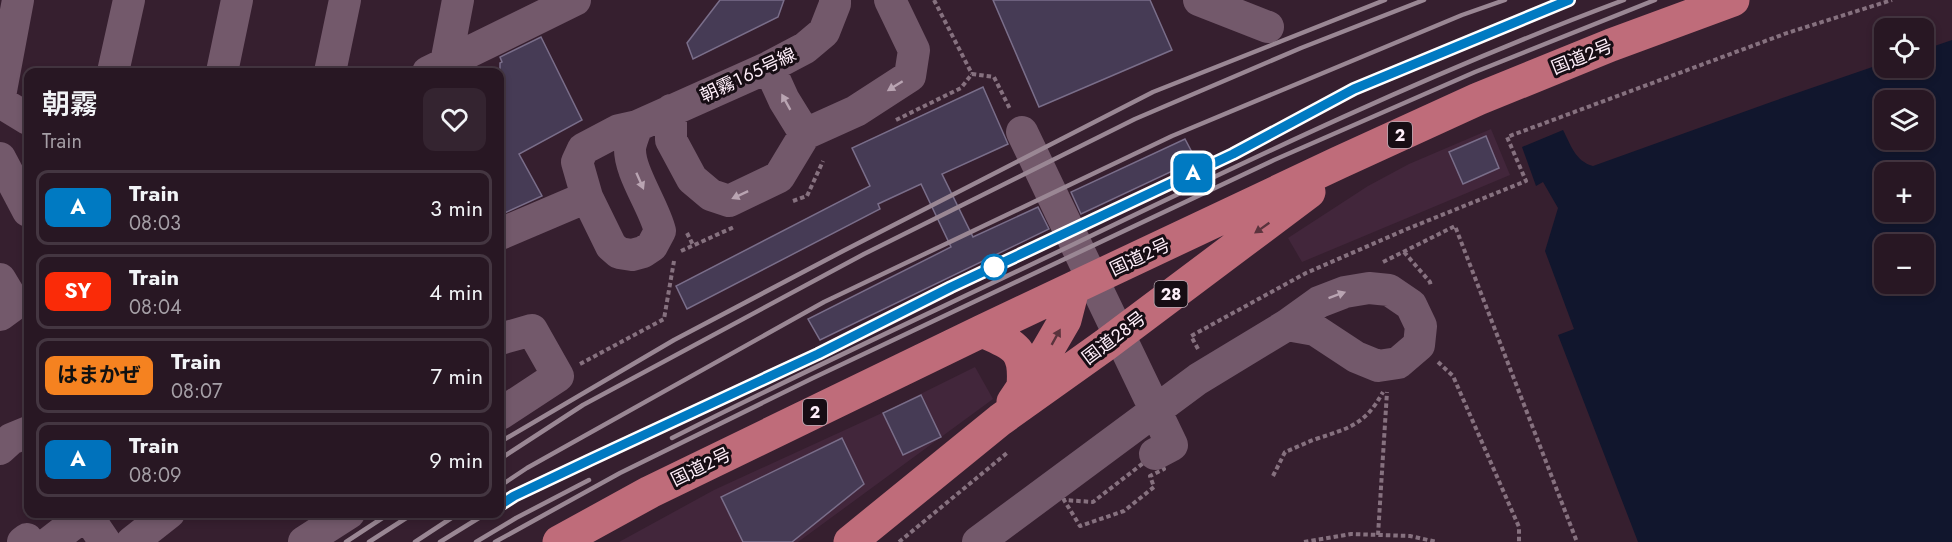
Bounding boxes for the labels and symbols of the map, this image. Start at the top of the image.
street label: 国道2号 [1547,33,1617,81]
street label: 朝霧１６５号線 [696,41,800,109]
one-way arrow [887,80,903,91]
one-way arrow [781,93,791,110]
road number: 2 [1388,122,1412,148]
line badge: A [1174,154,1212,192]
one-way arrow [636,172,646,190]
one-way arrow [732,191,749,200]
one-way arrow [1254,222,1270,234]
street label: 国道2号 [1105,232,1175,282]
unlabelled marker [981,254,1007,280]
road number: 28 [1154,281,1188,307]
one-way arrow [1328,290,1346,300]
street label: 国道28号 [1077,305,1151,371]
one-way arrow [1050,329,1061,345]
road number: 2 [803,399,827,425]
street label: 国道2号 [666,441,736,493]

